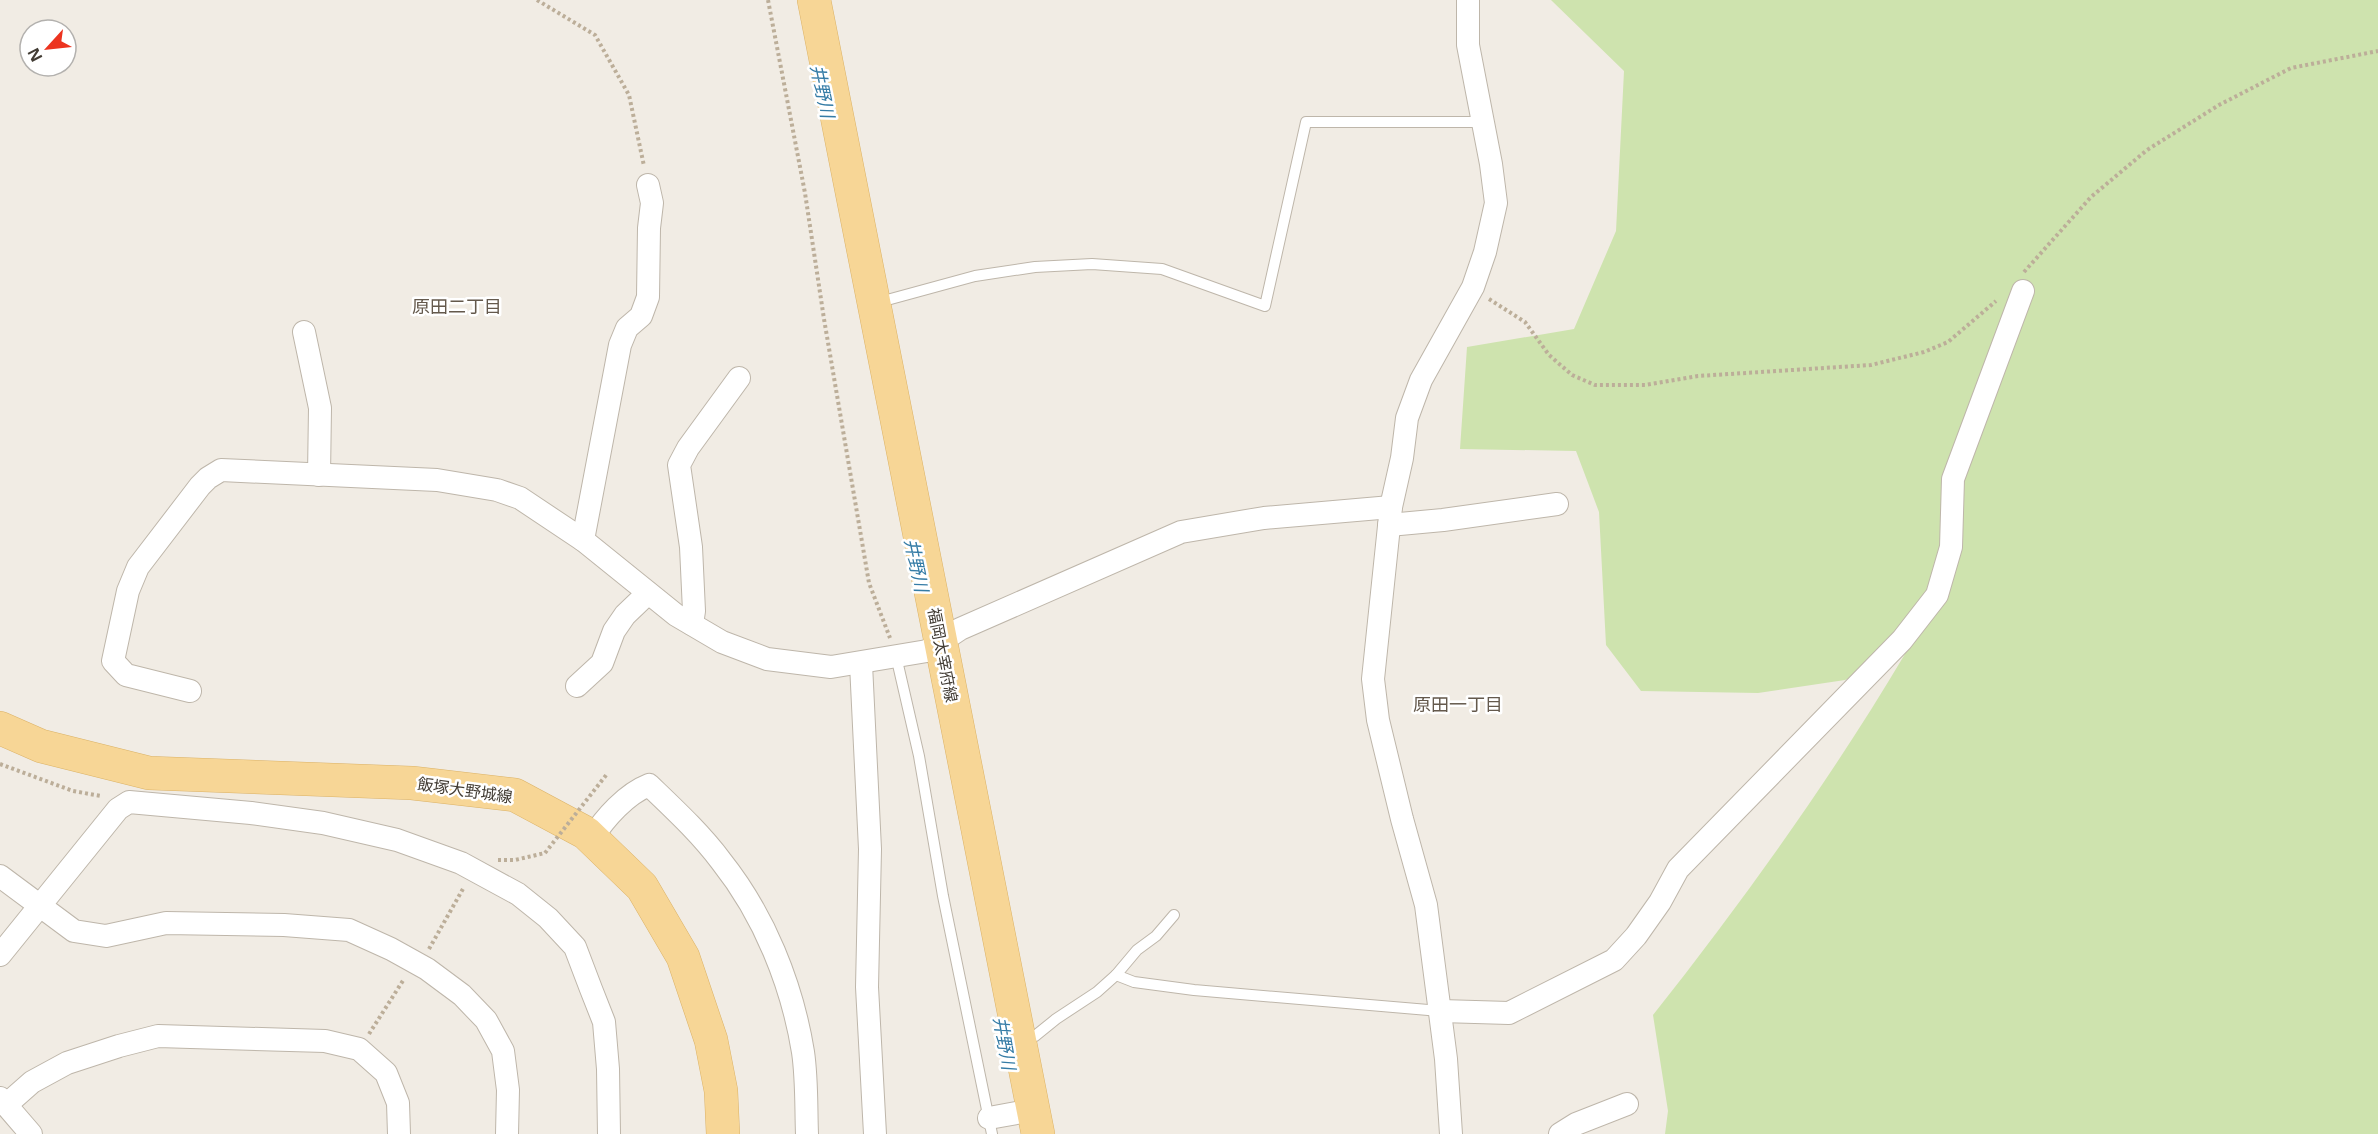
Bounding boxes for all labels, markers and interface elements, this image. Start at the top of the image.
north arrow [18,18,78,78]
text: N [22,44,47,66]
water label: 井野川 [806,62,841,122]
district label: 原田二丁目 [412,294,502,318]
water label: 井野川 [900,536,935,596]
street label: 福岡太宰府線 [923,606,963,704]
district label: 原田一丁目 [1413,692,1503,716]
street label: 飯塚大野城線 [416,772,514,808]
water label: 井野川 [988,1014,1022,1074]

